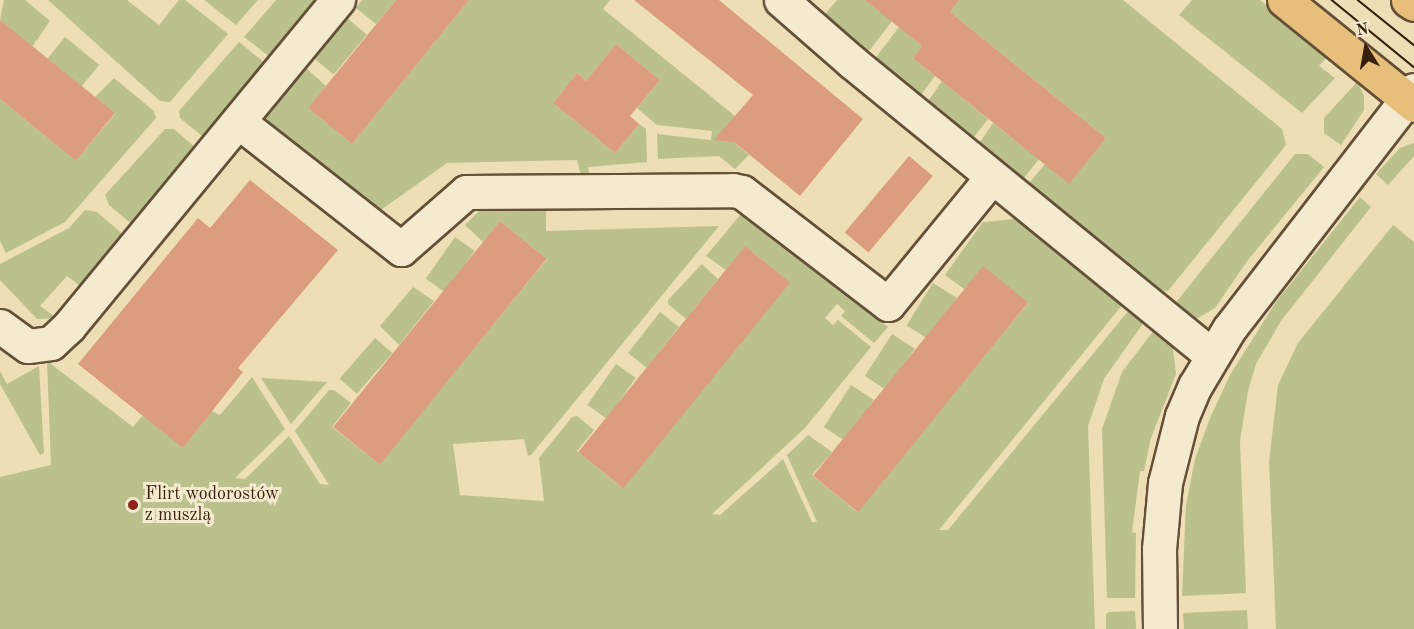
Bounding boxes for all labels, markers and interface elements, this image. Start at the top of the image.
north arrow [1336,18,1396,78]
text: N [1355,21,1370,39]
place label: Flirt wodorostów z muszlą [145,484,279,526]
marker: Flirt wodorostów z muszlą [126,498,140,512]

